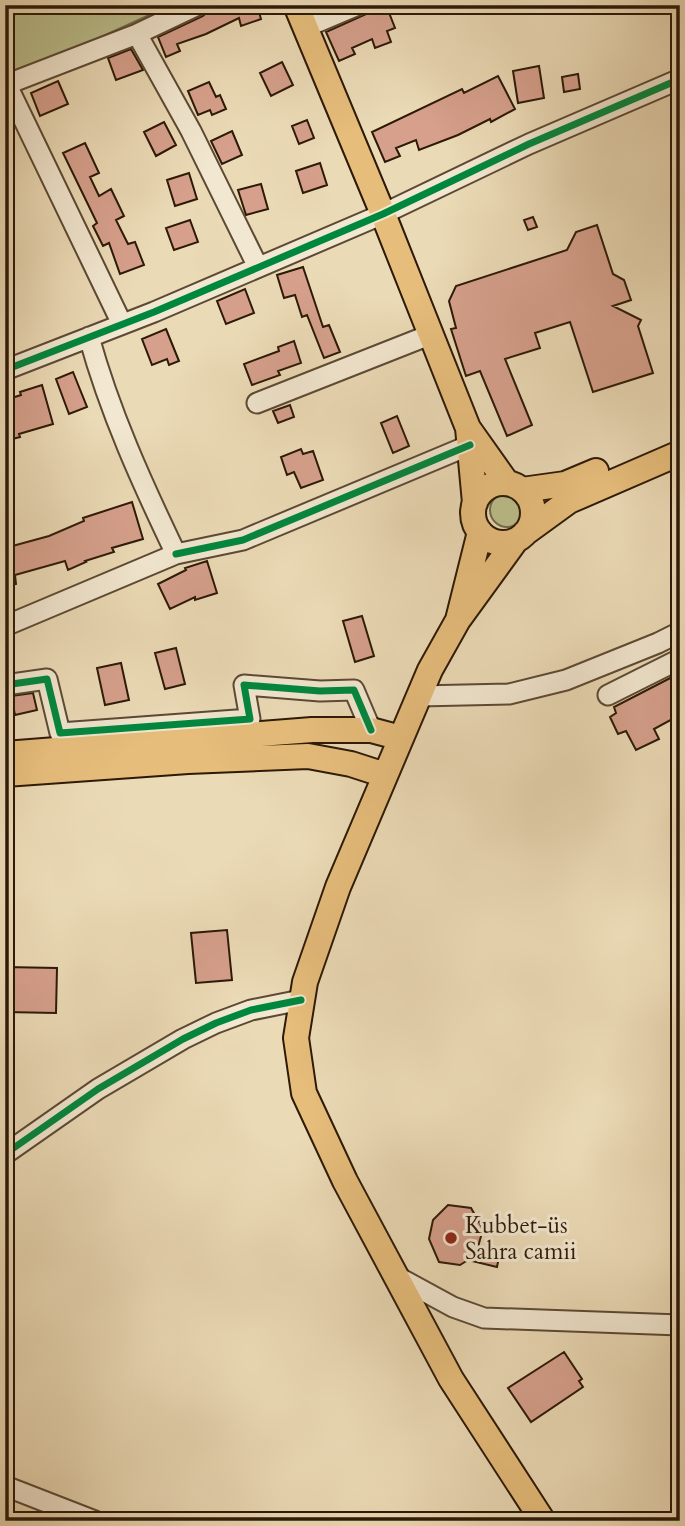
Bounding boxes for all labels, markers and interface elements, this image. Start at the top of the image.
place label: Kubbet-üs Sahra camii [465,1210,576,1267]
marker: Kubbet-üs Sahra camii [443,1230,459,1246]

